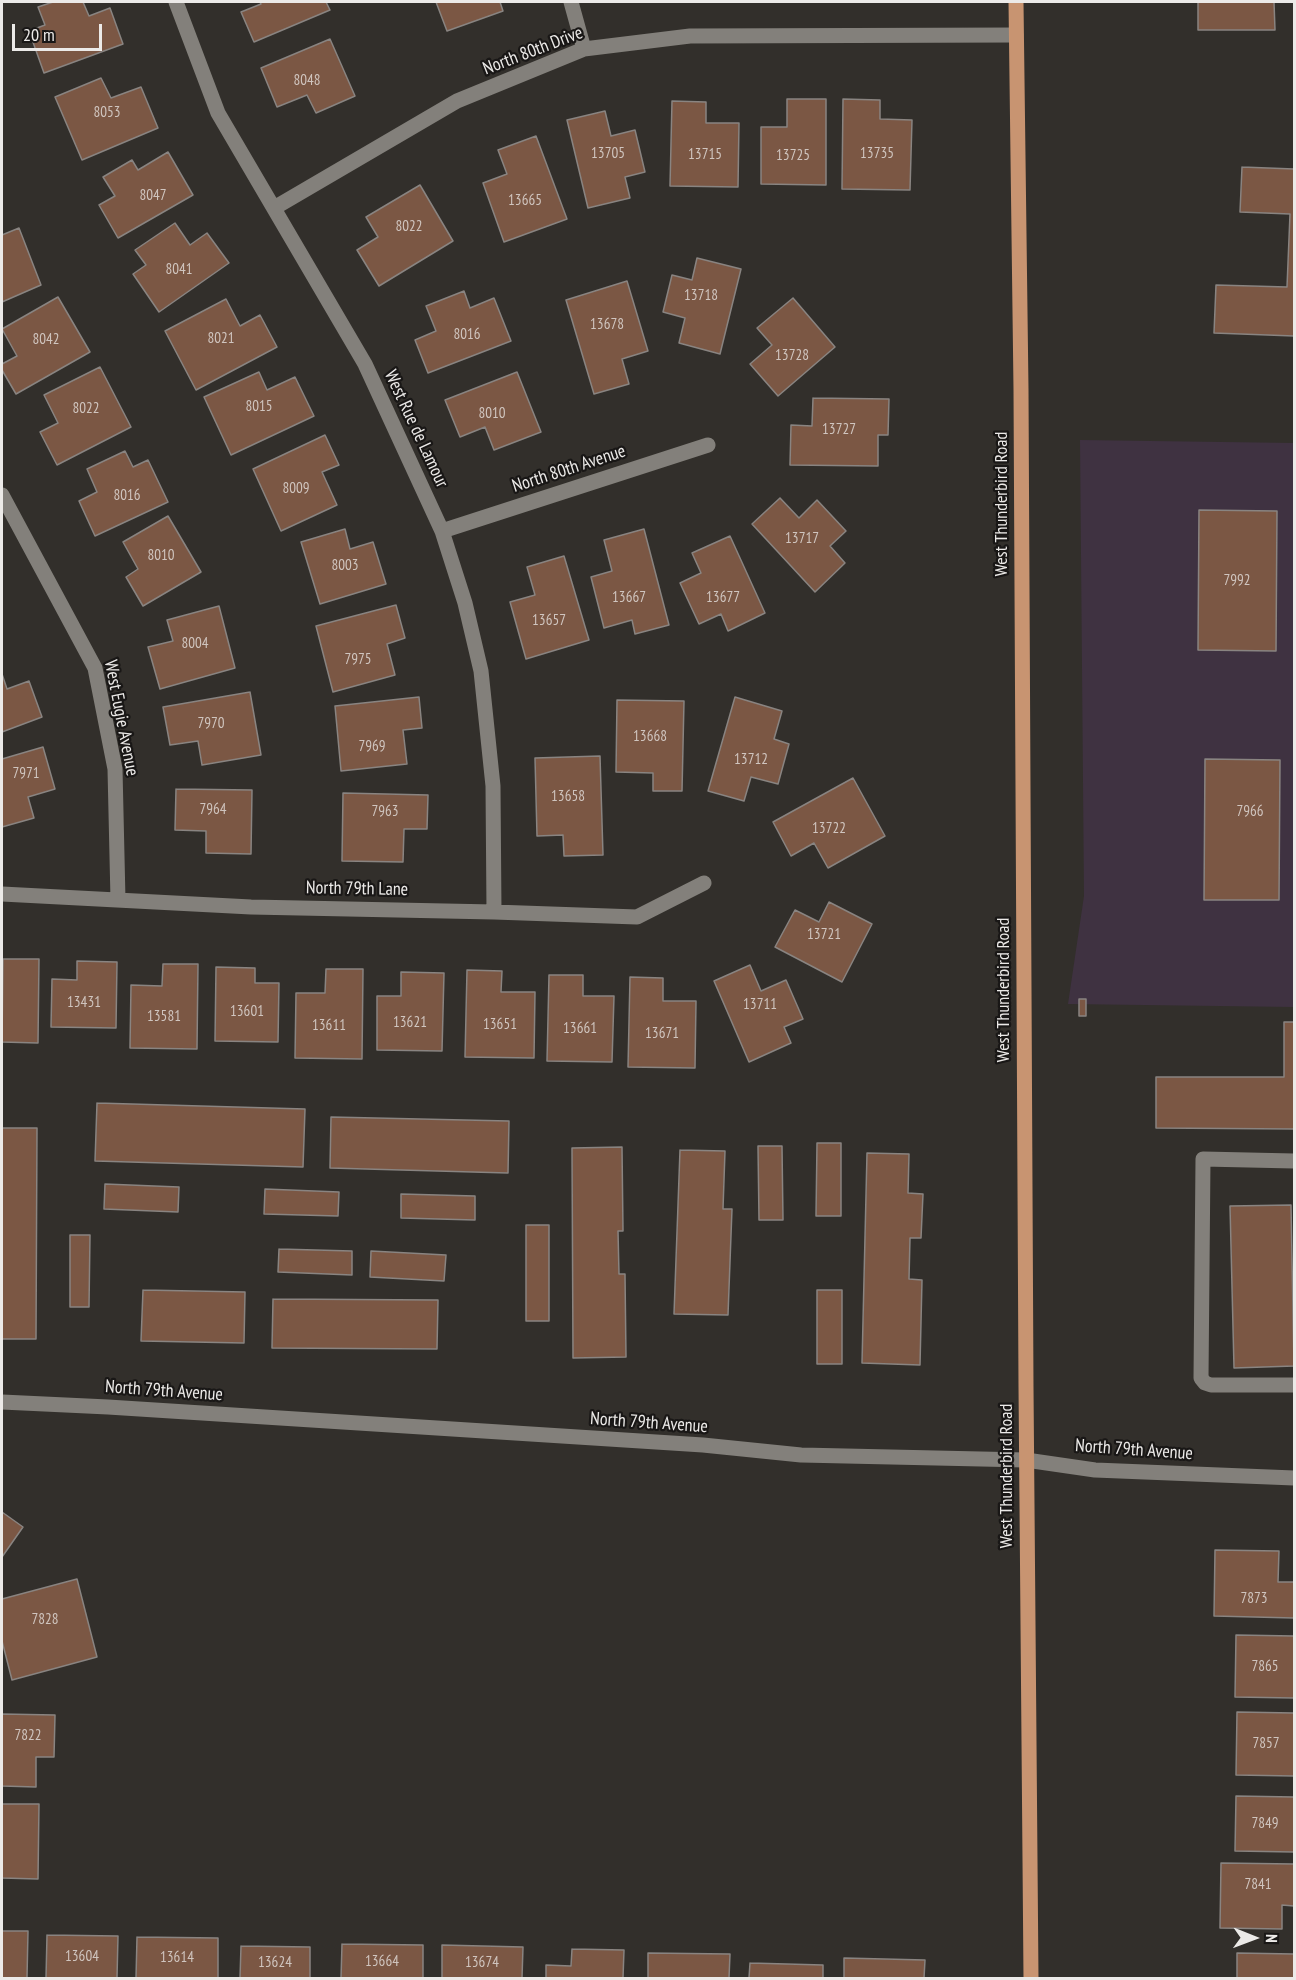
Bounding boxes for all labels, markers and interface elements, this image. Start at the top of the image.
scale bar [15,12,105,50]
street label: North 80th Drive [480,22,586,80]
text: 20 m [23,23,55,46]
house number: 8048 [294,72,320,90]
house number: 8053 [94,104,120,122]
house number: 13705 [591,145,625,163]
house number: 13735 [860,145,894,163]
house number: 13715 [688,146,722,164]
house number: 13725 [776,147,810,165]
house number: 8047 [140,187,166,205]
house number: 13665 [508,192,542,210]
house number: 8022 [396,218,422,236]
house number: 8041 [166,261,192,279]
house number: 13718 [684,287,718,305]
house number: 13678 [590,316,624,334]
house number: 8016 [454,326,480,344]
house number: 8021 [208,330,234,348]
house number: 8042 [33,331,59,349]
house number: 13728 [775,347,809,365]
street label: West Rue de Lamour [379,367,453,491]
house number: 8015 [246,398,272,416]
house number: 8022 [73,400,99,418]
house number: 8010 [479,405,505,423]
house number: 13727 [822,421,856,439]
street label: West Thunderbird Road [991,432,1013,576]
street label: North 80th Avenue [510,441,628,497]
house number: 8009 [283,480,309,498]
house number: 8016 [114,487,140,505]
house number: 13717 [785,530,819,548]
house number: 8010 [148,547,174,565]
house number: 8003 [332,557,358,575]
house number: 7992 [1224,572,1250,590]
house number: 13667 [612,589,646,607]
house number: 13677 [706,589,740,607]
house number: 13657 [532,612,566,630]
house number: 8004 [182,635,208,653]
house number: 7975 [345,651,371,669]
street label: West Eugie Avenue [99,658,143,778]
house number: 7970 [198,715,224,733]
house number: 13668 [633,728,667,746]
house number: 7969 [359,738,385,756]
house number: 13712 [734,751,768,769]
house number: 7971 [13,765,39,783]
house number: 13658 [551,788,585,806]
house number: 7964 [200,801,226,819]
house number: 7963 [372,803,398,821]
house number: 7966 [1237,803,1263,821]
house number: 13722 [812,820,846,838]
street label: North 79th Lane [306,877,408,901]
street label: West Thunderbird Road [993,918,1015,1062]
house number: 13721 [807,926,841,944]
house number: 13431 [67,994,101,1012]
house number: 13711 [743,996,777,1014]
house number: 13601 [230,1003,264,1021]
house number: 13581 [147,1008,181,1026]
house number: 13621 [393,1014,427,1032]
house number: 13651 [483,1016,517,1034]
house number: 13611 [312,1017,346,1035]
house number: 13661 [563,1020,597,1038]
house number: 13671 [645,1025,679,1043]
street label: North 79th Avenue [104,1376,224,1406]
street label: West Thunderbird Road [996,1404,1018,1548]
street label: North 79th Avenue [589,1408,709,1438]
street label: North 79th Avenue [1074,1435,1194,1465]
house number: 7873 [1241,1590,1267,1608]
house number: 7828 [32,1611,58,1629]
house number: 7865 [1252,1658,1278,1676]
house number: 7822 [15,1727,41,1745]
house number: 7857 [1253,1735,1279,1753]
house number: 7849 [1252,1815,1278,1833]
house number: 7841 [1245,1876,1271,1894]
north arrow [1224,1908,1284,1968]
text: N [1262,1934,1282,1943]
house number: 13604 [65,1948,99,1966]
house number: 13614 [160,1949,194,1967]
house number: 13664 [365,1953,399,1971]
house number: 13624 [258,1954,292,1972]
house number: 13674 [465,1954,499,1972]

